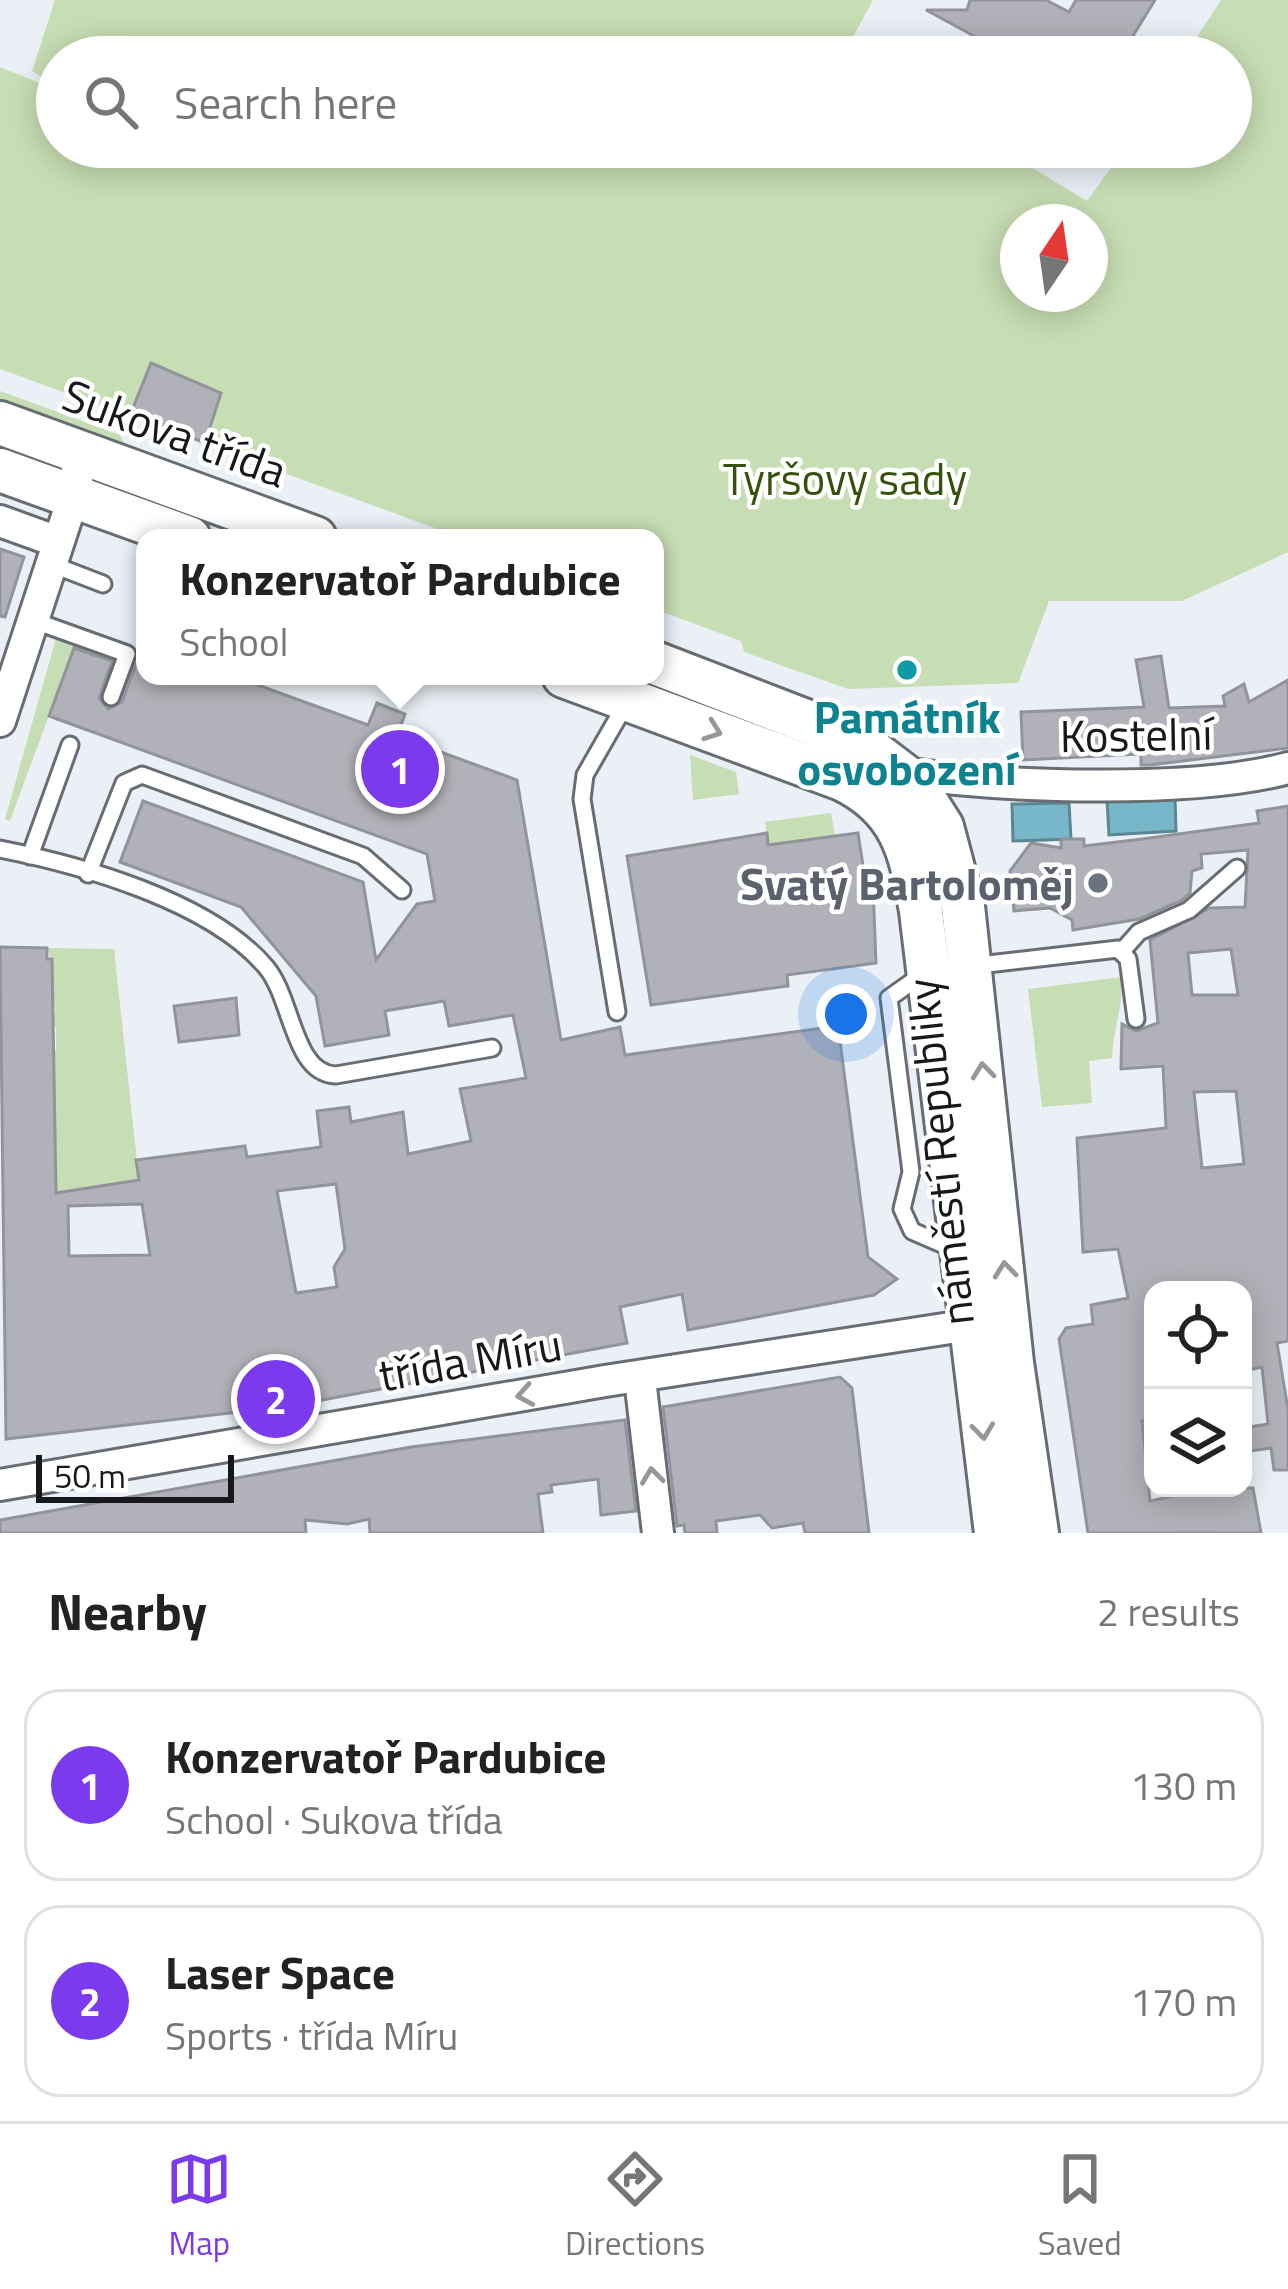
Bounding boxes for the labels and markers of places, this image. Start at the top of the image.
marker: Památník osvobození [894,657,920,683]
place label: Památník osvobození [797,682,1020,802]
pin: 1 [361,724,439,814]
place label: Svatý Bartoloměj [740,849,1074,917]
marker: Svatý Bartoloměj [1085,870,1111,896]
pin: 2 [237,1354,315,1444]

